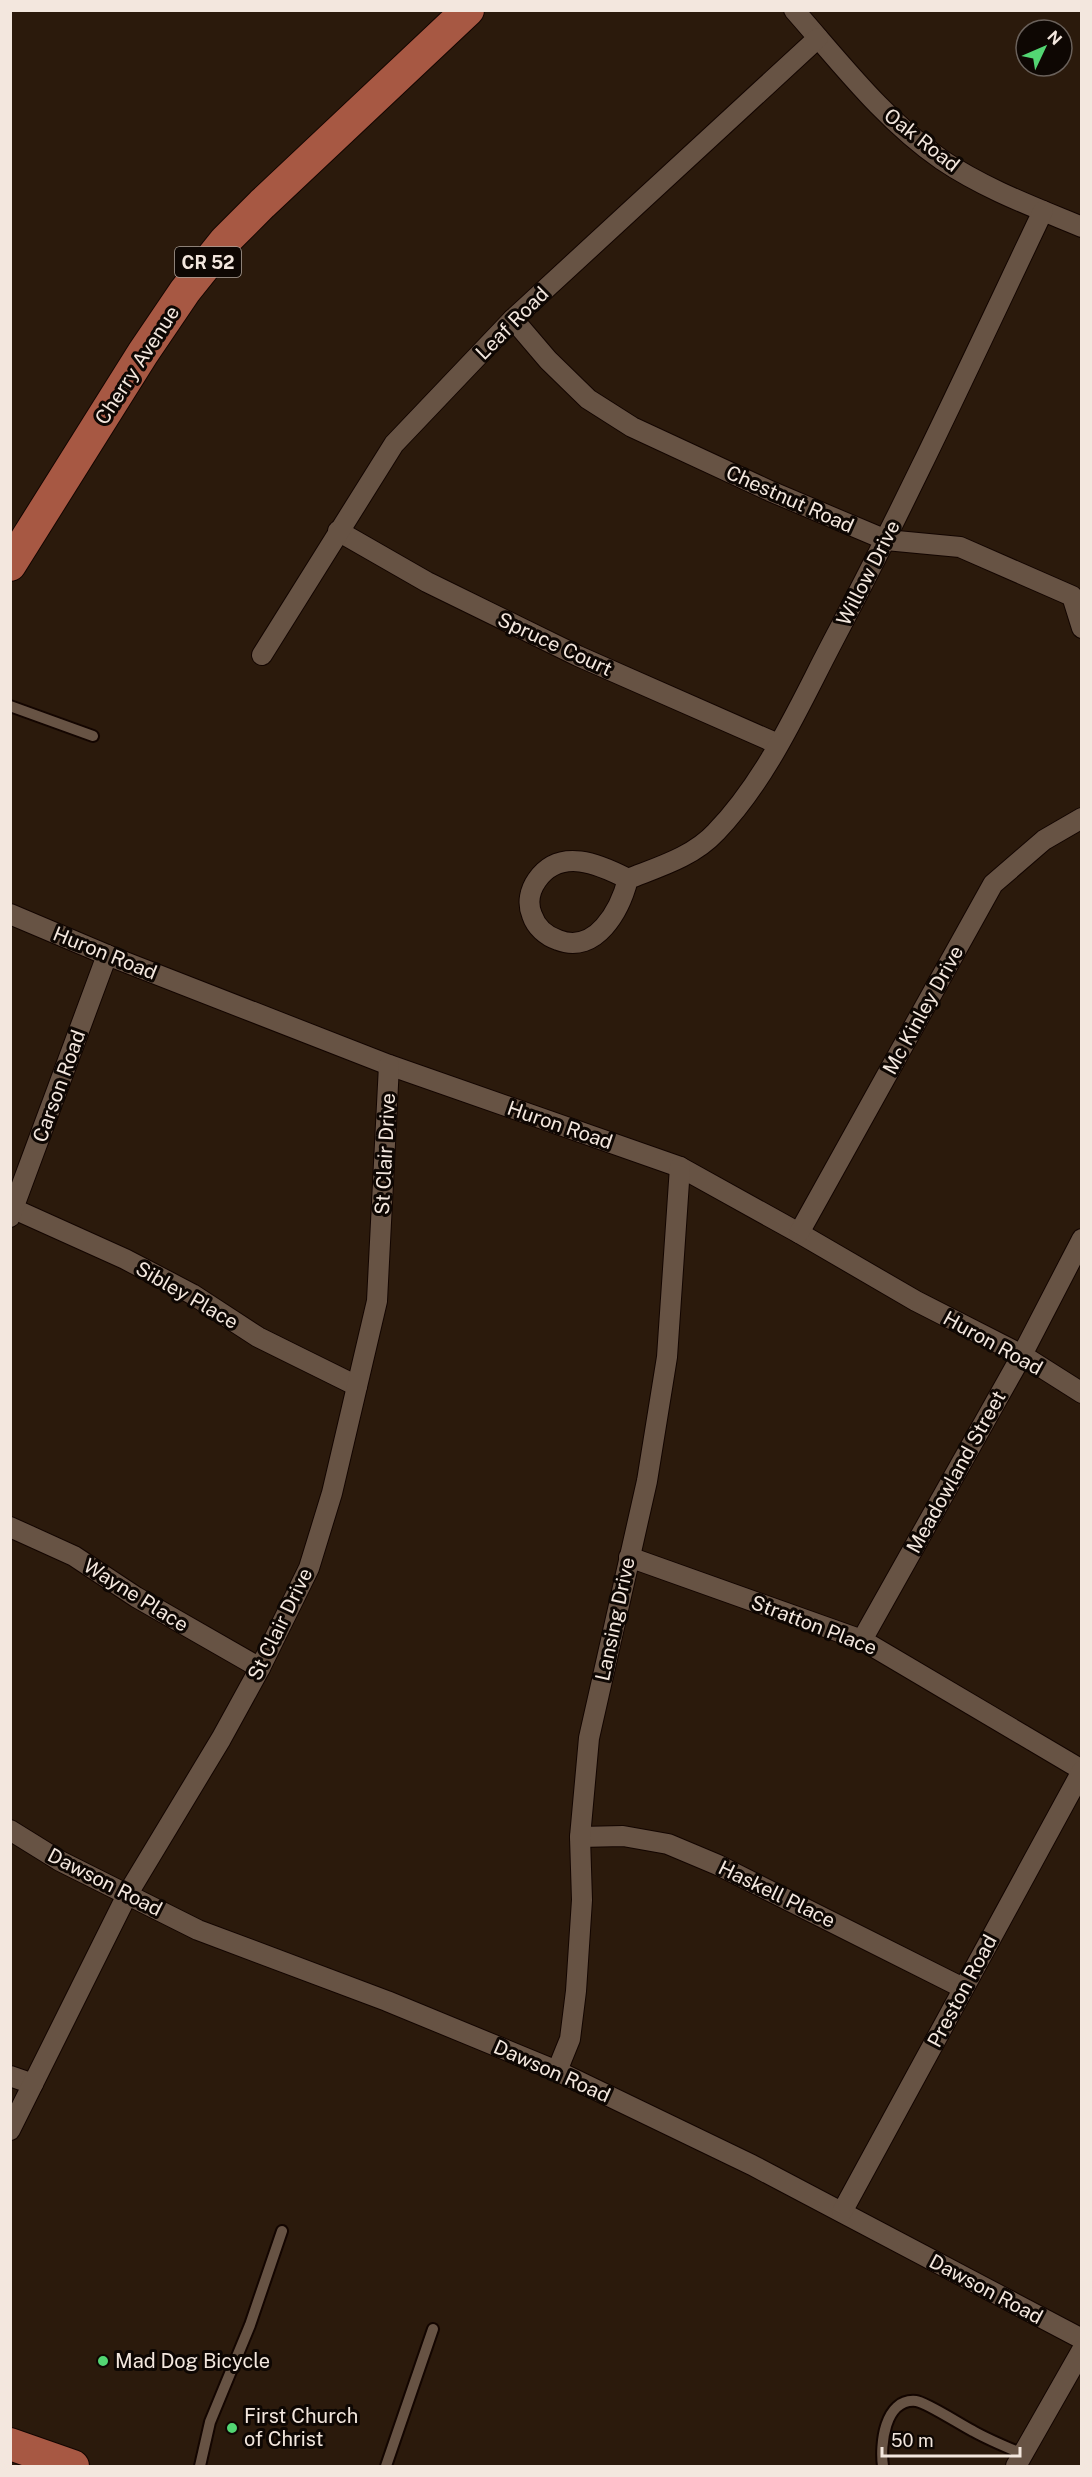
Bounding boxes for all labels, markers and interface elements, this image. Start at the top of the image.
north arrow [1014,18,1074,78]
text: N [1043,27,1066,49]
street label: Oak Road [880,103,964,177]
road number: CR 52 [175,247,241,277]
street label: Leaf Road [471,282,553,364]
street label: Cherry Avenue [90,301,184,429]
street label: Chestnut Road [722,460,858,538]
street label: Willow Drive [831,516,905,630]
street label: Spruce Court [494,607,616,681]
street label: Huron Road [50,921,160,985]
street label: Mc Kinley Drive [878,941,968,1079]
street label: Carson Road [28,1027,90,1145]
street label: St Clair Drive [370,1092,400,1216]
street label: Huron Road [504,1096,616,1154]
street label: Sibley Place [131,1256,243,1334]
street label: Huron Road [939,1306,1047,1380]
street label: Meadowland Street [901,1386,1011,1558]
street label: Wayne Place [79,1553,193,1637]
street label: Lansing Drive [590,1555,640,1683]
street label: St Clair Drive [242,1564,318,1684]
street label: Stratton Place [748,1590,880,1660]
street label: Dawson Road [44,1843,166,1921]
street label: Haskell Place [715,1855,839,1933]
street label: Preston Road [922,1931,1002,2051]
street label: Dawson Road [490,2035,614,2107]
street label: Dawson Road [925,2249,1047,2329]
place label: Mad Dog Bicycle [115,2349,270,2373]
marker: Mad Dog Bicycle [96,2354,110,2368]
place label: First Church of Christ [244,2404,358,2451]
scale bar [882,2420,1020,2458]
marker: First Church of Christ [225,2421,239,2435]
text: 50 m [891,2430,934,2451]

